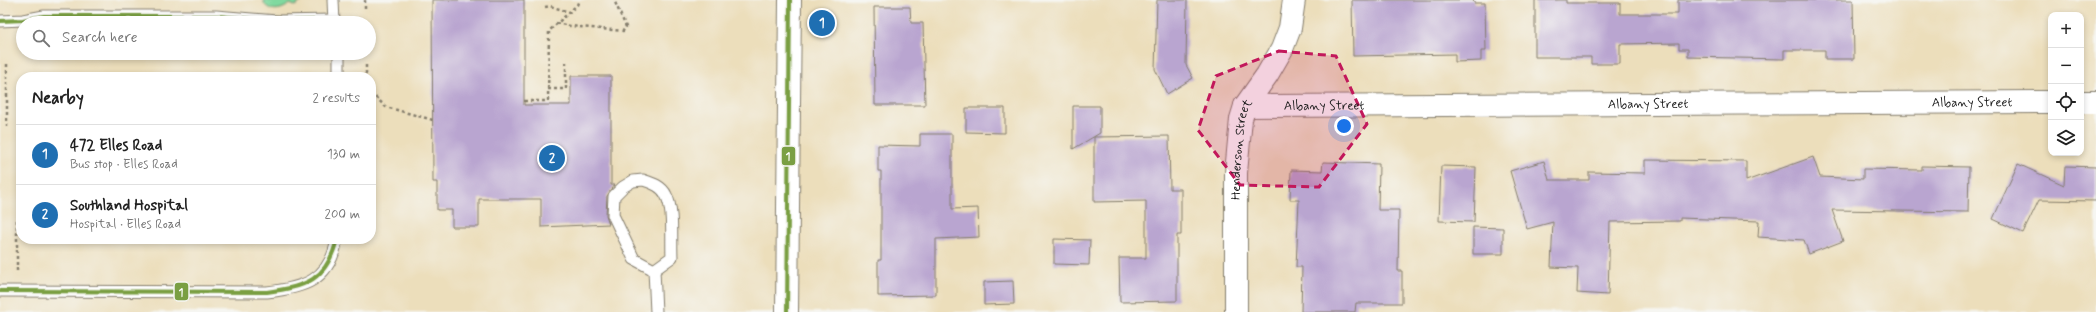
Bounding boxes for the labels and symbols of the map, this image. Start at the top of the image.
pin: 1 [809,8,835,38]
street label: Albany Street [1932,94,2012,111]
street label: Henderson Street [1228,95,1256,200]
street label: Albany Street [1608,95,1688,113]
street label: Albany Street [1284,97,1364,114]
your location [1334,116,1354,136]
pin: 2 [539,143,565,173]
line badge: 1 [781,146,796,166]
text: 1 [786,150,791,164]
line badge: 1 [174,282,189,301]
text: 1 [179,286,184,300]

